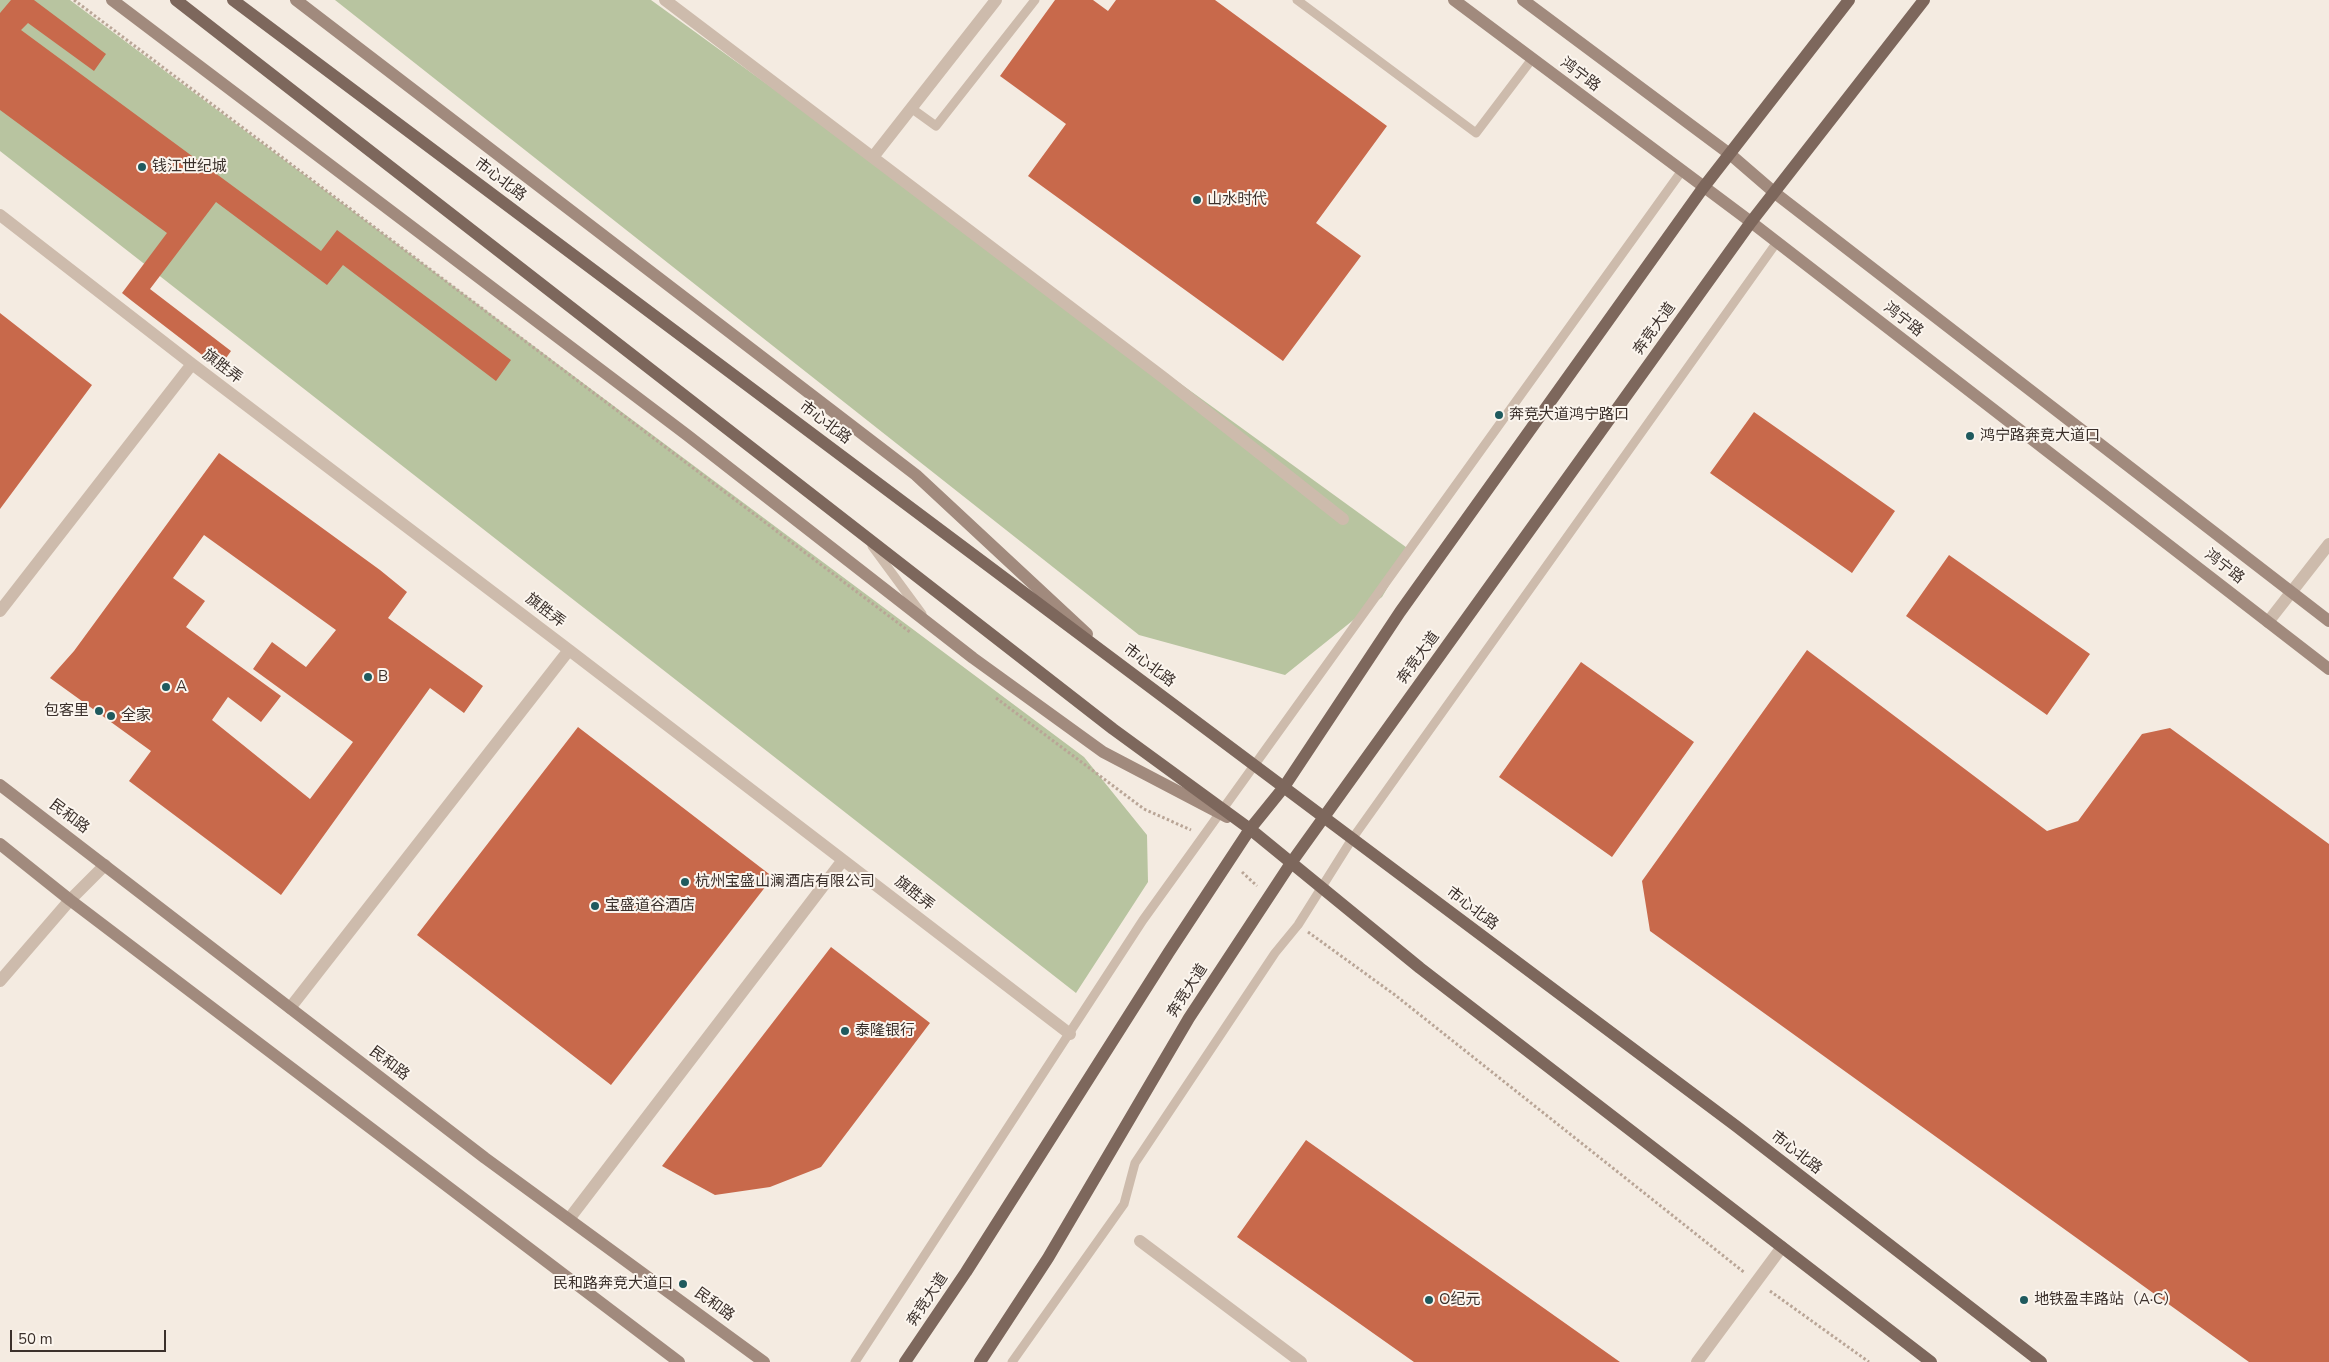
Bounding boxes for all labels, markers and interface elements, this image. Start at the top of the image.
street label: 鸿宁路 [1557,54,1603,96]
street label: 市心北路 [471,155,529,205]
place label: 钱江世纪城 [152,158,227,176]
marker: 钱江世纪城 [136,161,148,173]
place label: 山水时代 [1207,191,1267,209]
marker: 山水时代 [1191,194,1203,206]
street label: 奔竞大道 [1630,299,1680,359]
street label: 鸿宁路 [1880,299,1926,341]
street label: 旗胜弄 [199,346,245,388]
street label: 市心北路 [796,398,854,448]
place label: 奔竞大道鸿宁路口 [1509,406,1629,424]
marker: 奔竞大道鸿宁路口 [1493,409,1505,421]
place label: 鸿宁路奔竞大道口 [1980,427,2100,445]
marker: 鸿宁路奔竞大道口 [1964,430,1976,442]
street label: 鸿宁路 [2201,546,2247,588]
street label: 旗胜弄 [522,590,568,632]
street label: 奔竞大道 [1394,628,1444,688]
street label: 市心北路 [1120,641,1178,691]
place label: B [378,668,388,686]
marker: B [362,671,374,683]
place label: A [176,678,187,696]
marker: A [160,681,172,693]
place label: 包客里 [44,702,89,720]
marker: 包客里 [93,705,105,717]
place label: 全家 [121,707,151,725]
marker: 全家 [105,710,117,722]
street label: 民和路 [46,796,92,838]
place label: 杭州宝盛山澜酒店有限公司 [695,873,875,891]
street label: 旗胜弄 [891,873,937,915]
marker: 杭州宝盛山澜酒店有限公司 [679,876,691,888]
street label: 市心北路 [1443,884,1501,934]
place label: 宝盛道谷酒店 [605,897,695,915]
marker: 宝盛道谷酒店 [589,900,601,912]
street label: 奔竞大道 [1164,961,1212,1021]
place label: 泰隆银行 [855,1022,915,1040]
marker: 泰隆银行 [839,1025,851,1037]
street label: 民和路 [366,1043,412,1085]
street label: 市心北路 [1767,1127,1825,1179]
street label: 奔竞大道 [904,1270,952,1330]
place label: 民和路奔竞大道口 [553,1275,673,1293]
marker: 民和路奔竞大道口 [677,1278,689,1290]
street label: 民和路 [691,1284,737,1326]
place label: O纪元 [1439,1291,1481,1309]
place label: 地铁盈丰路站（A·C） [2034,1291,2178,1309]
marker: O纪元 [1423,1294,1435,1306]
marker: 地铁盈丰路站（A·C） [2018,1294,2030,1306]
scale bar [12,1320,169,1352]
text: 50 m [18,1329,53,1349]

